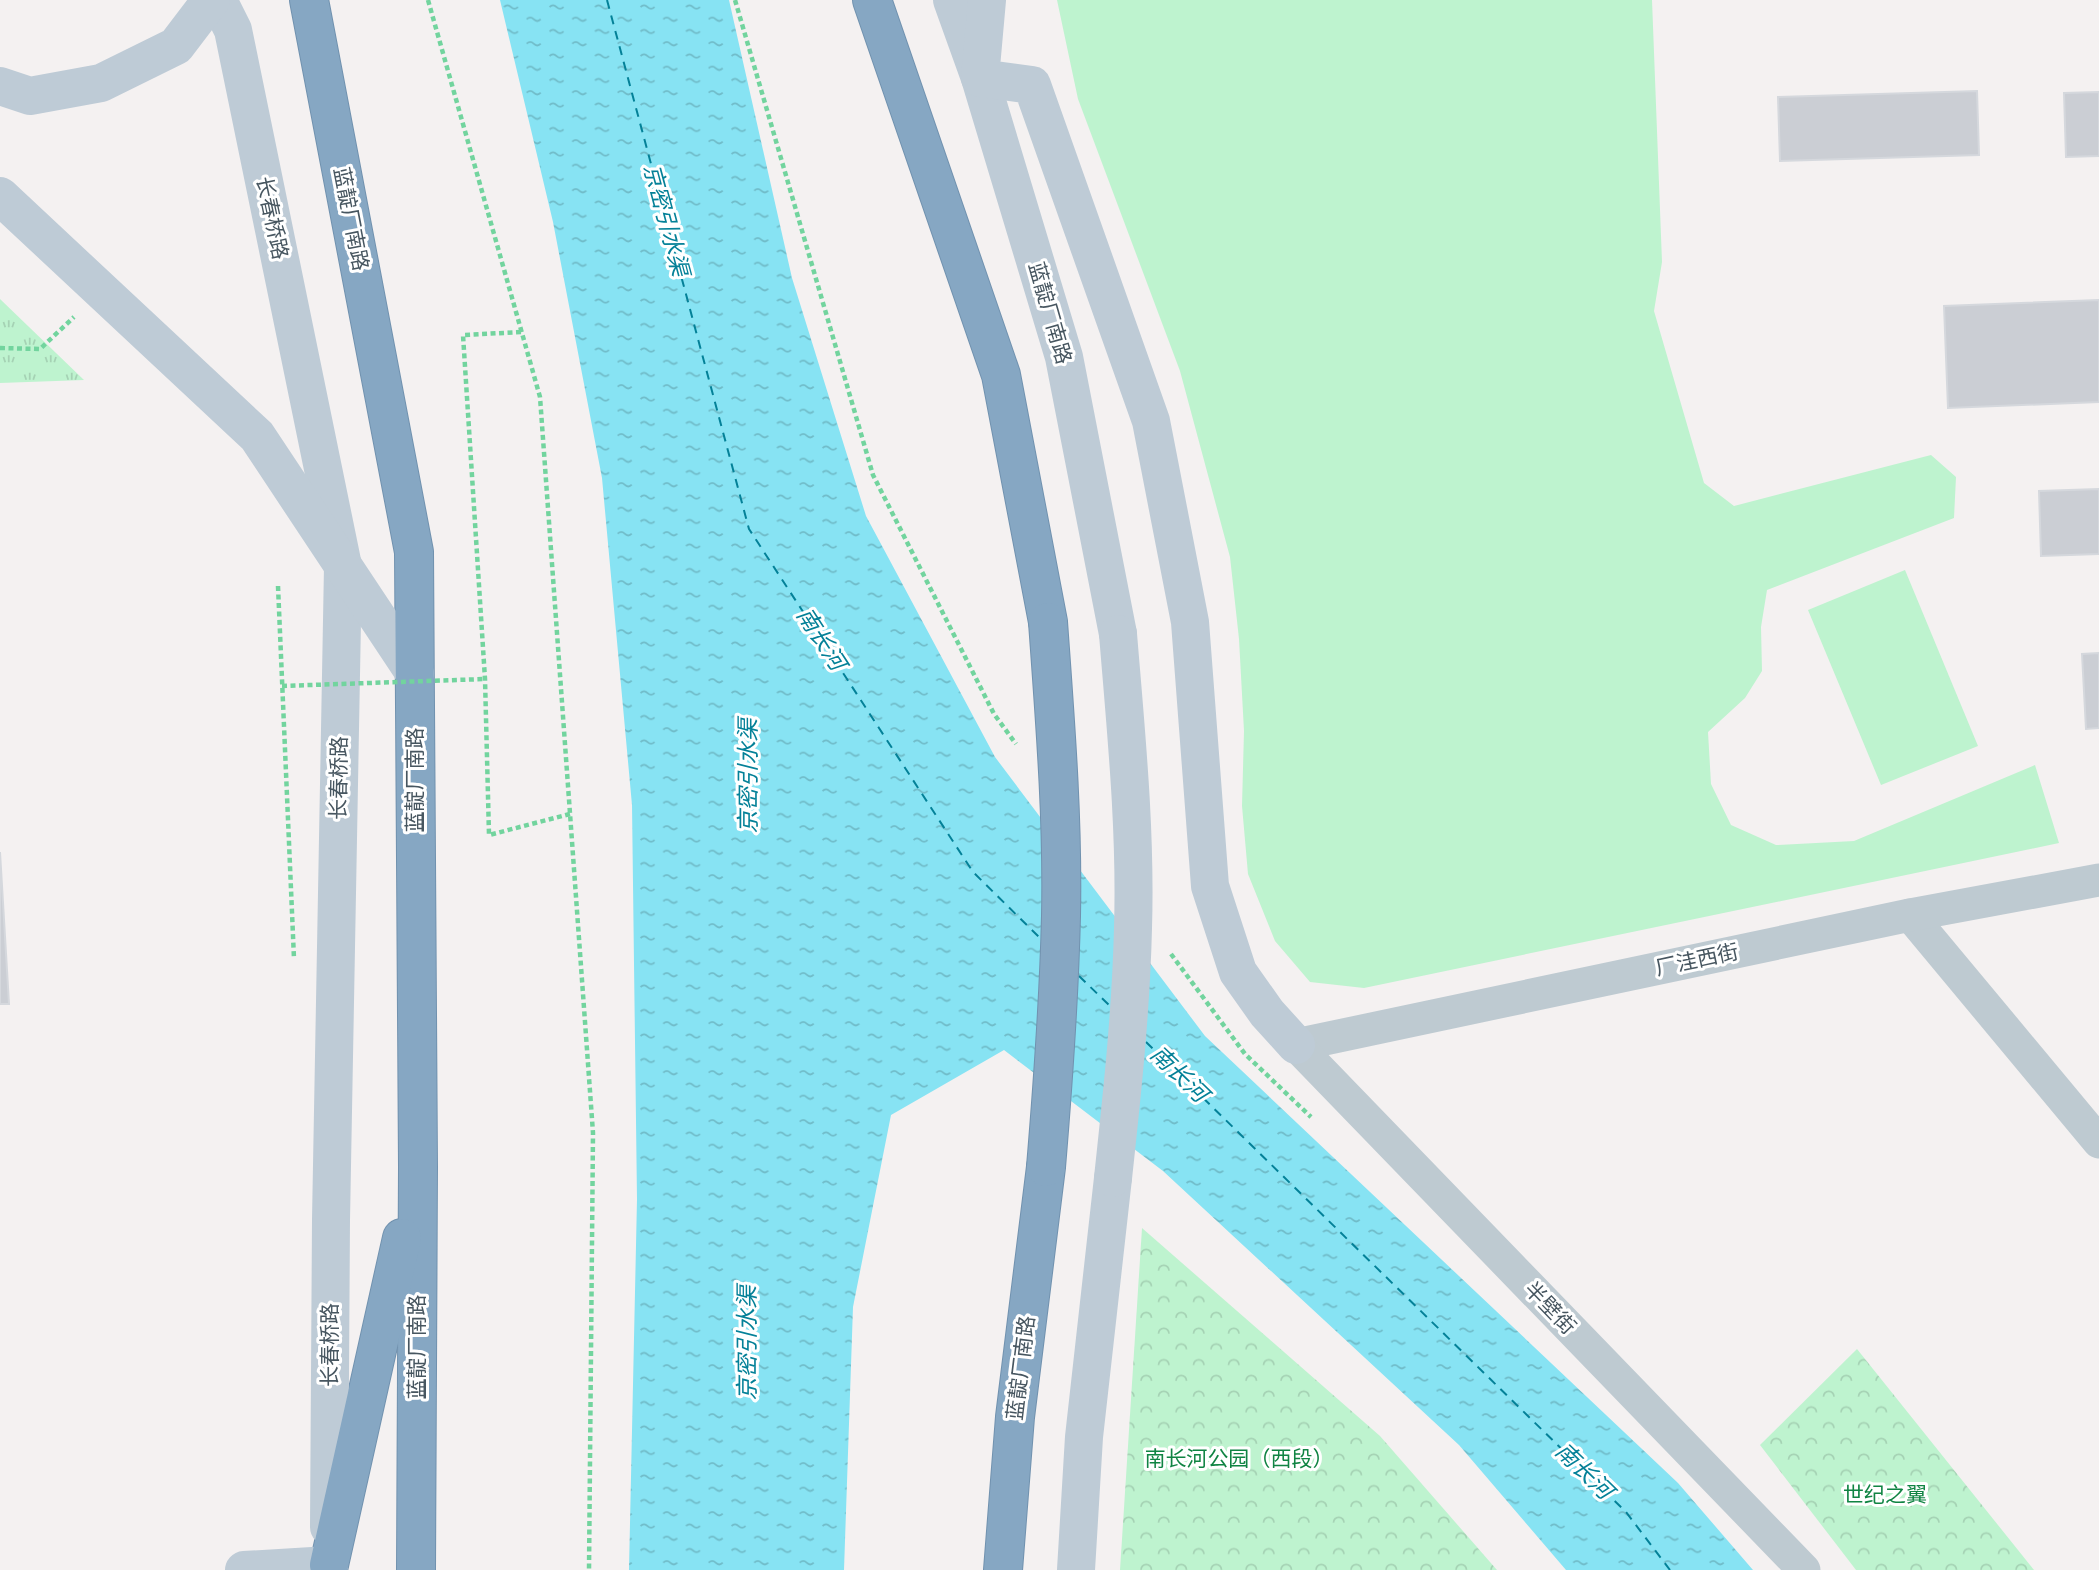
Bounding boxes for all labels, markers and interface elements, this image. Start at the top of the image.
water label: 京密引水渠 [637,161,696,282]
street label: 蓝靛厂南路 [328,165,374,273]
street label: 长春桥路 [251,174,293,262]
street label: 蓝靛厂南路 [1023,259,1077,367]
water label: 南长河 [790,602,854,679]
water label: 京密引水渠 [734,716,763,834]
street label: 蓝靛厂南路 [402,728,428,833]
street label: 长春桥路 [325,736,353,820]
street label: 厂洼西街 [1653,939,1741,981]
water label: 南长河 [1144,1040,1217,1111]
street label: 半壁街 [1519,1276,1581,1340]
water label: 京密引水渠 [733,1283,762,1401]
street label: 蓝靛厂南路 [404,1295,430,1400]
street label: 长春桥路 [317,1303,343,1387]
street label: 蓝靛厂南路 [1002,1314,1040,1422]
water label: 南长河 [1549,1437,1622,1508]
park label: 南长河公园（西段） [1145,1446,1334,1472]
park label: 世纪之翼 [1843,1482,1927,1508]

